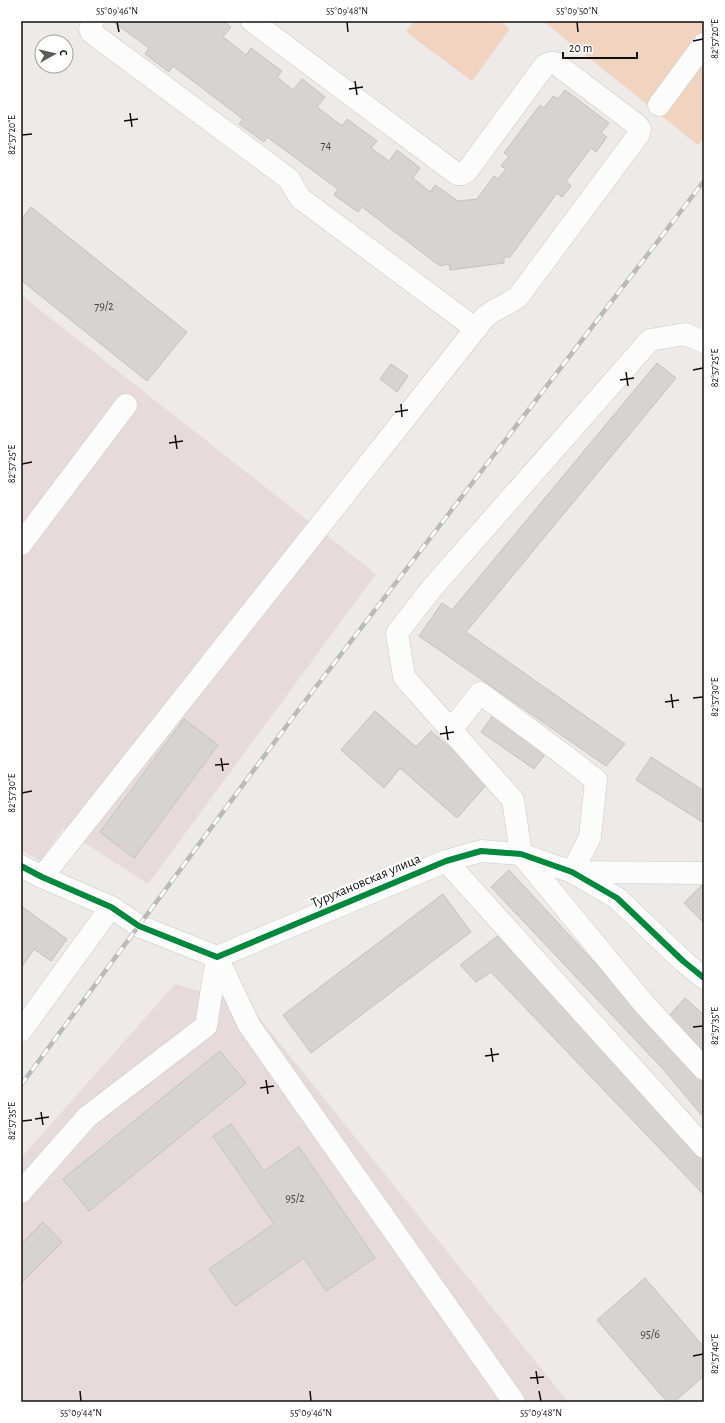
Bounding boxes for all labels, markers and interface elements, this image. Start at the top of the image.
text: 55°09'46"N [96,6,138,16]
text: 55°09'48"N [326,6,368,16]
text: 55°09'50"N [556,6,598,16]
text: 82°57'20"E [710,19,720,59]
north arrow [34,34,74,74]
scale bar [563,34,637,60]
text: 20 m [569,42,592,54]
text: С [58,49,69,56]
text: 82°57'20"E [7,115,17,155]
house number: 74 [321,139,332,151]
house number: 79/2 [94,300,114,312]
text: 82°57'25"E [710,349,720,387]
text: 82°57'25"E [7,445,17,483]
text: 82°57'30"E [710,677,720,717]
text: 82°57'30"E [7,773,17,813]
street label: Турухановская улица [309,851,423,910]
text: 82°57'35"E [710,1007,720,1045]
text: 82°57'35"E [7,1102,17,1140]
house number: 95/2 [285,1192,305,1204]
house number: 95/6 [640,1328,660,1340]
text: 82°57'40"E [710,1334,720,1374]
text: 55°09'44"N [60,1408,102,1418]
text: 55°09'46"N [290,1408,332,1418]
text: 55°09'48"N [520,1408,562,1418]

